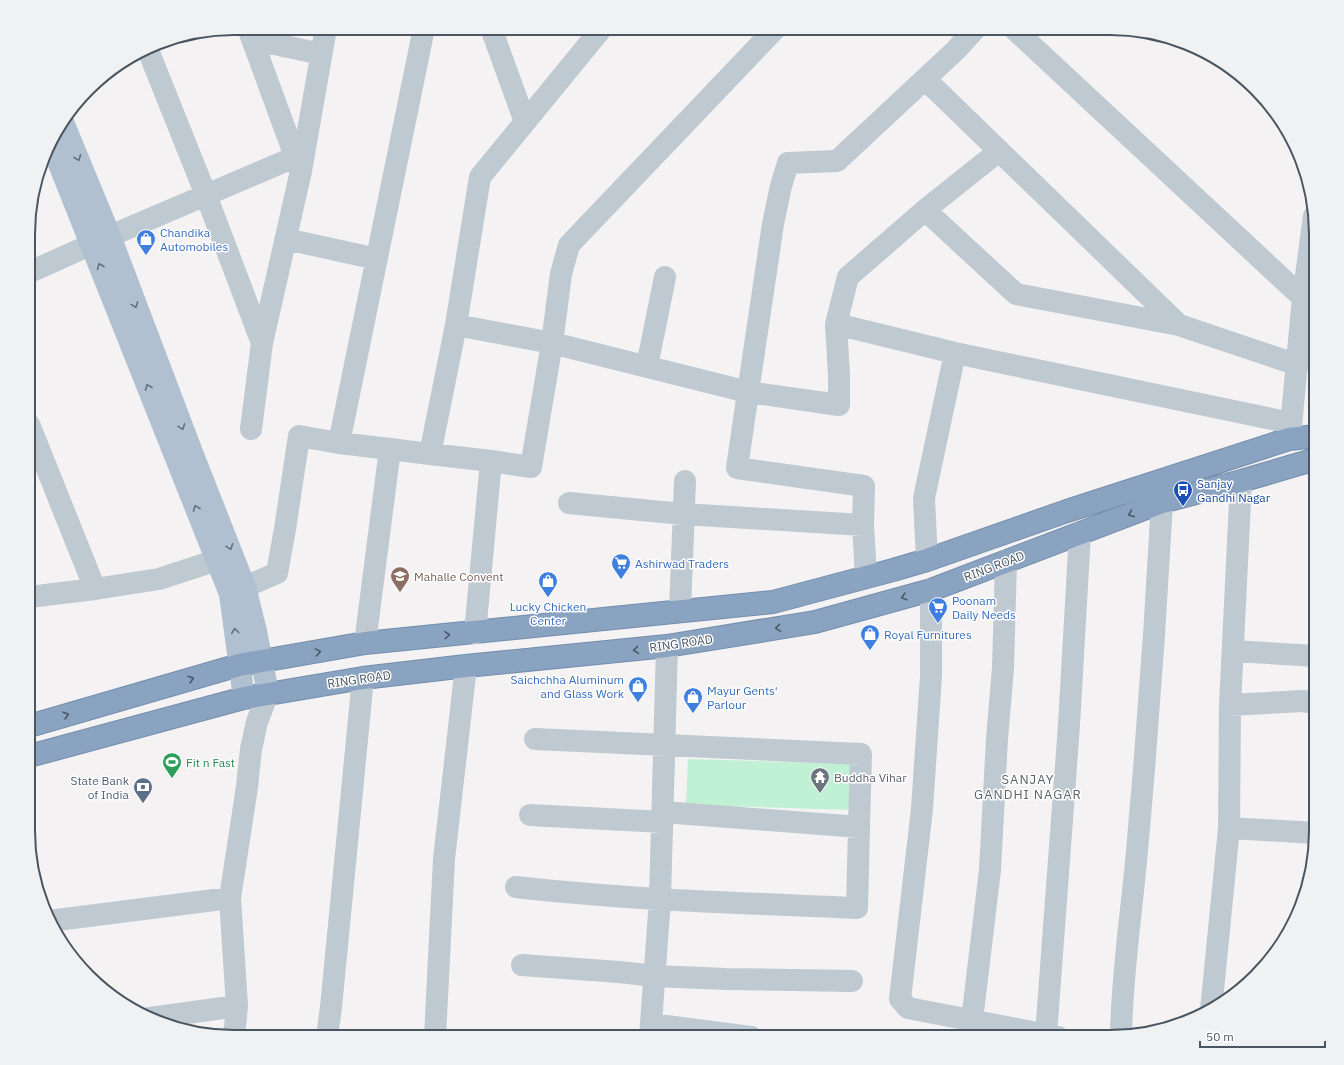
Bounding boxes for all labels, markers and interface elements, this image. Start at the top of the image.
one-way arrow [73,155,81,162]
place label: Chandika Automobiles [160,225,228,254]
shop icon: Chandika Automobiles [135,228,157,256]
one-way arrow [97,263,105,270]
one-way arrow [131,302,139,309]
one-way arrow [145,384,153,391]
one-way arrow [177,423,185,430]
place label: Sanjay Gandhi Nagar [1197,476,1271,505]
bus stop icon: Sanjay Gandhi Nagar [1172,479,1194,507]
one-way arrow [193,504,201,511]
one-way arrow [1128,509,1135,517]
one-way arrow [226,544,234,551]
street label: RING ROAD [962,548,1026,584]
supermarket icon: Ashirwad Traders [610,552,632,580]
place label: Ashirwad Traders [635,556,729,571]
school or university icon: Mahalle Convent [389,565,411,593]
place label: Mahalle Convent [414,569,504,584]
shop icon: Lucky Chicken Center [537,570,559,598]
one-way arrow [901,593,907,601]
place label: Poonam Daily Needs [952,593,1016,622]
supermarket icon: Poonam Daily Needs [927,596,949,624]
place label: Lucky Chicken Center [510,599,586,628]
one-way arrow [775,623,781,632]
shop icon: Royal Furnitures [859,623,881,651]
place label: Royal Furnitures [884,627,972,642]
one-way arrow [230,628,239,634]
one-way arrow [444,631,450,640]
street label: RING ROAD [648,631,714,655]
one-way arrow [633,645,639,654]
one-way arrow [315,648,321,656]
street label: RING ROAD [326,667,392,691]
place label: Saichchha Aluminum and Glass Work [511,672,625,701]
one-way arrow [187,675,194,684]
shop icon: Saichchha Aluminum and Glass Work [627,675,649,703]
place label: Mayur Gents' Parlour [707,683,778,712]
shop icon: Mayur Gents' Parlour [682,686,704,714]
one-way arrow [62,711,69,720]
sports icon: Fit n Fast [161,751,183,779]
place label: Fit n Fast [186,755,235,770]
temple icon: Buddha Vihar [809,766,831,794]
place label: Buddha Vihar [834,770,907,785]
district label: SANJAY GANDHI NAGAR [974,771,1082,803]
place label: State Bank of India [70,773,130,802]
bank icon: State Bank of India [132,776,154,804]
scale bar [1200,1023,1325,1049]
text: 50 m [1206,1029,1234,1044]

